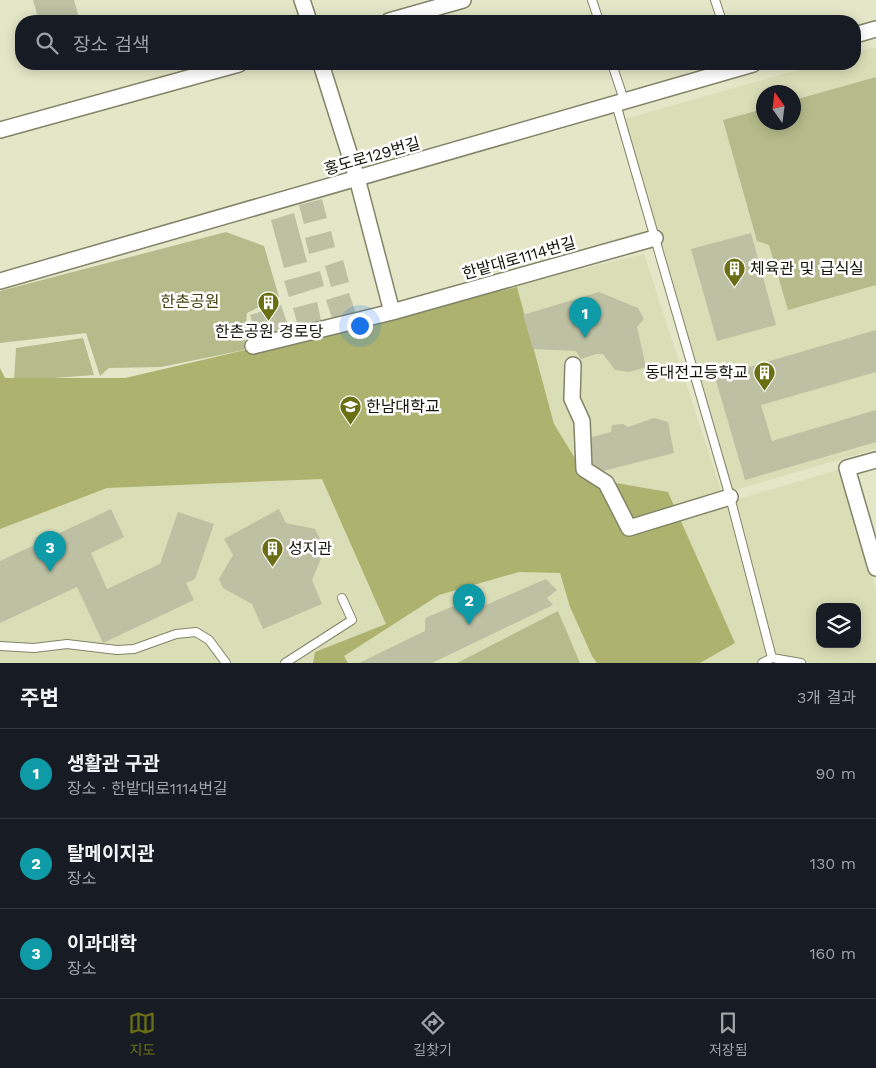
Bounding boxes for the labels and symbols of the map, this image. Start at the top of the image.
north arrow [756,85,801,130]
street label: 홍도로129번길 [322,133,422,179]
street label: 한밭대로1114번길 [460,233,578,283]
building icon: 체육관 및 급식실 [722,256,746,287]
place label: 체육관 및 급식실 [750,259,864,278]
building icon: 한촌공원 경로당 [257,290,281,321]
park label: 한촌공원 [161,292,219,311]
pin: 1 [569,297,601,338]
your location [347,313,373,339]
place label: 한촌공원 경로당 [215,322,324,341]
building icon: 동대전고등학교 [752,360,776,391]
place label: 동대전고등학교 [645,363,748,382]
school or university icon: 한남대학교 [338,394,362,425]
place label: 한남대학교 [366,397,440,416]
pin: 3 [34,531,66,572]
building icon: 성지관 [260,536,284,567]
place label: 성지관 [288,539,332,558]
pin: 2 [453,584,485,625]

